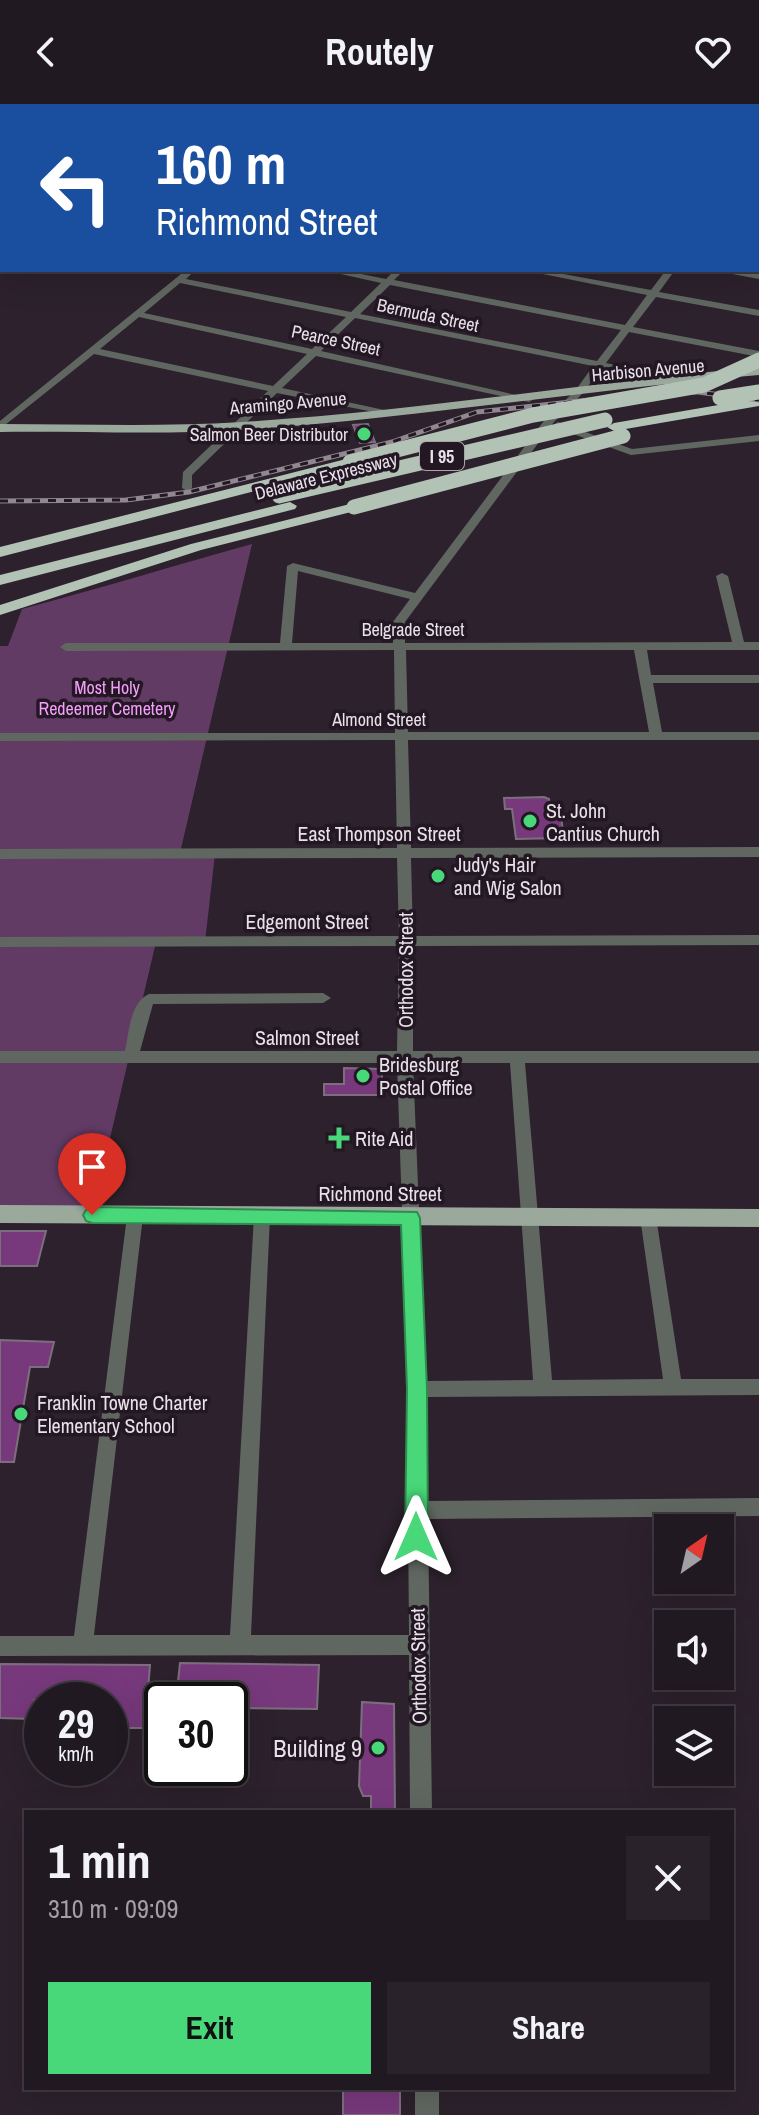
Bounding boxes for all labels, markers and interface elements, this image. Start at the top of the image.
text: Routely [325,28,434,76]
icon: back [24,30,68,74]
icon: heart [691,30,735,74]
text: 160 m [156,126,286,201]
icon: left [24,136,128,240]
text: Richmond Street [156,198,378,246]
street label: Bermuda Street [375,292,481,338]
street label: Pearce Street [289,318,383,362]
street label: Harbison Avenue [591,353,705,387]
street label: Aramingo Avenue [228,385,347,421]
place label: Salmon Beer Distributor [190,422,348,447]
marker: Salmon Beer Distributor [355,425,373,443]
road number: I 95 [420,442,464,470]
street label: Delaware Expressway [252,446,400,506]
street label: Belgrade Street [362,617,464,642]
park label: Most Holy Redeemer Cemetery [39,675,176,721]
street label: Almond Street [331,707,426,732]
place label: St. John Cantius Church [546,797,660,847]
marker: St. John Cantius Church [521,812,539,830]
street label: East Thompson Street [298,820,461,847]
place label: Judy's Hair and Wig Salon [454,851,562,901]
marker: Judy's Hair and Wig Salon [429,867,447,885]
street label: Edgemont Street [245,908,369,935]
street label: Orthodox Street [392,912,419,1028]
street label: Salmon Street [255,1024,359,1051]
place label: Bridesburg Postal Office [379,1051,473,1101]
marker: Bridesburg Postal Office [354,1067,372,1085]
place label: Rite Aid [355,1125,413,1152]
marker: Rite Aid [330,1129,348,1147]
pin [58,1133,126,1215]
icon: arrive [70,1145,114,1189]
street label: Richmond Street [318,1180,442,1207]
place label: Franklin Towne Charter Elementary School [37,1389,208,1439]
marker: Franklin Towne Charter Elementary School [12,1405,30,1423]
position arrow [374,1495,458,1579]
north arrow [654,1514,734,1594]
map controls [654,1514,734,1786]
street label: Orthodox Street [403,1607,433,1724]
button: sound [654,1610,734,1690]
speed limit sign: 30 [144,1682,248,1786]
text: 29 [58,1697,94,1750]
button: layers [654,1706,734,1786]
place label: Building 9 [273,1732,362,1764]
marker: Building 9 [369,1739,387,1757]
text: km/h [58,1740,94,1767]
text: 1 min [48,1828,151,1893]
button: close [626,1836,710,1920]
text: 310 m · 09:09 [48,1891,178,1926]
button: Exit [48,1982,371,2074]
button: Share [387,1982,710,2074]

